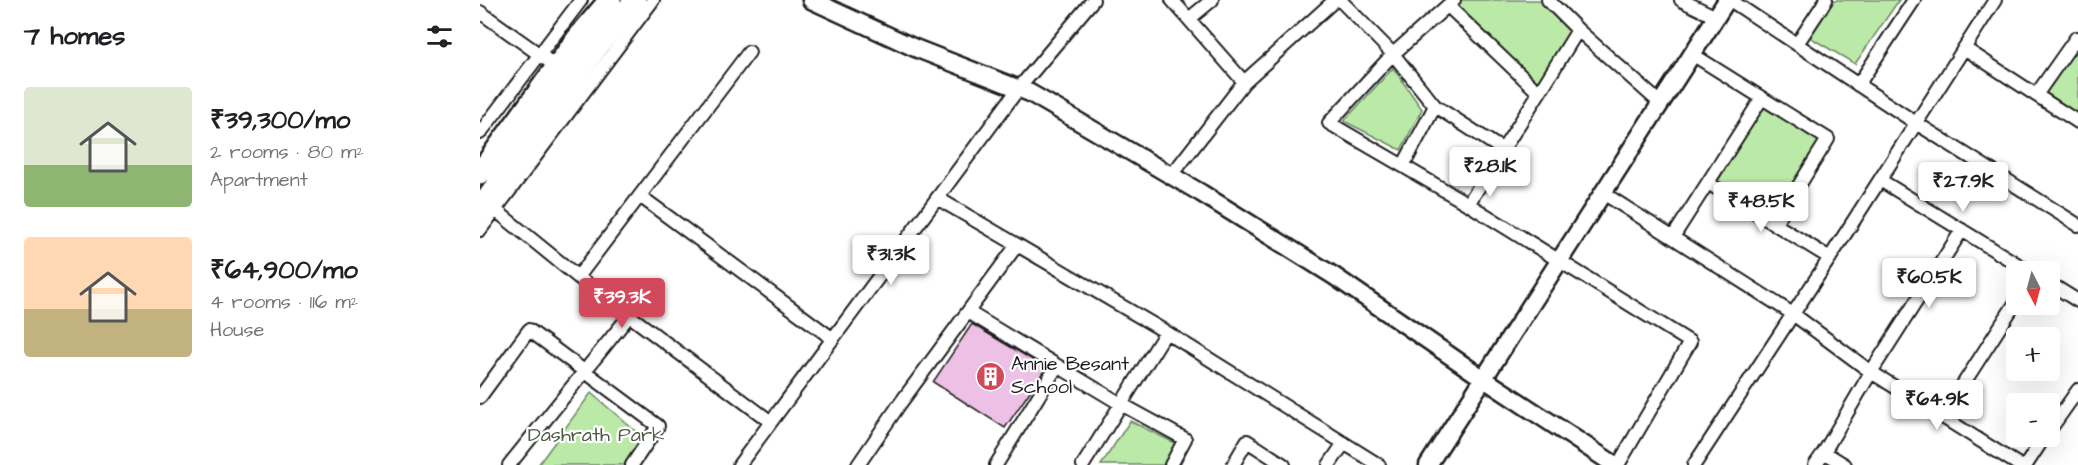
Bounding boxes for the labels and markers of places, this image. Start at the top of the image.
pin: ₹28.1K [1441,147,1539,198]
pin: ₹27.9K [1914,162,2012,213]
pin: ₹48.5K [1712,182,1810,233]
pin: ₹31.3K [842,235,940,286]
pin: ₹60.5K [1880,258,1978,309]
pin: ₹39.3K [573,278,671,329]
place label: Annie Besant School [1011,350,1129,401]
building icon: Annie Besant School [974,360,1006,392]
pin: ₹64.9K [1888,380,1986,431]

